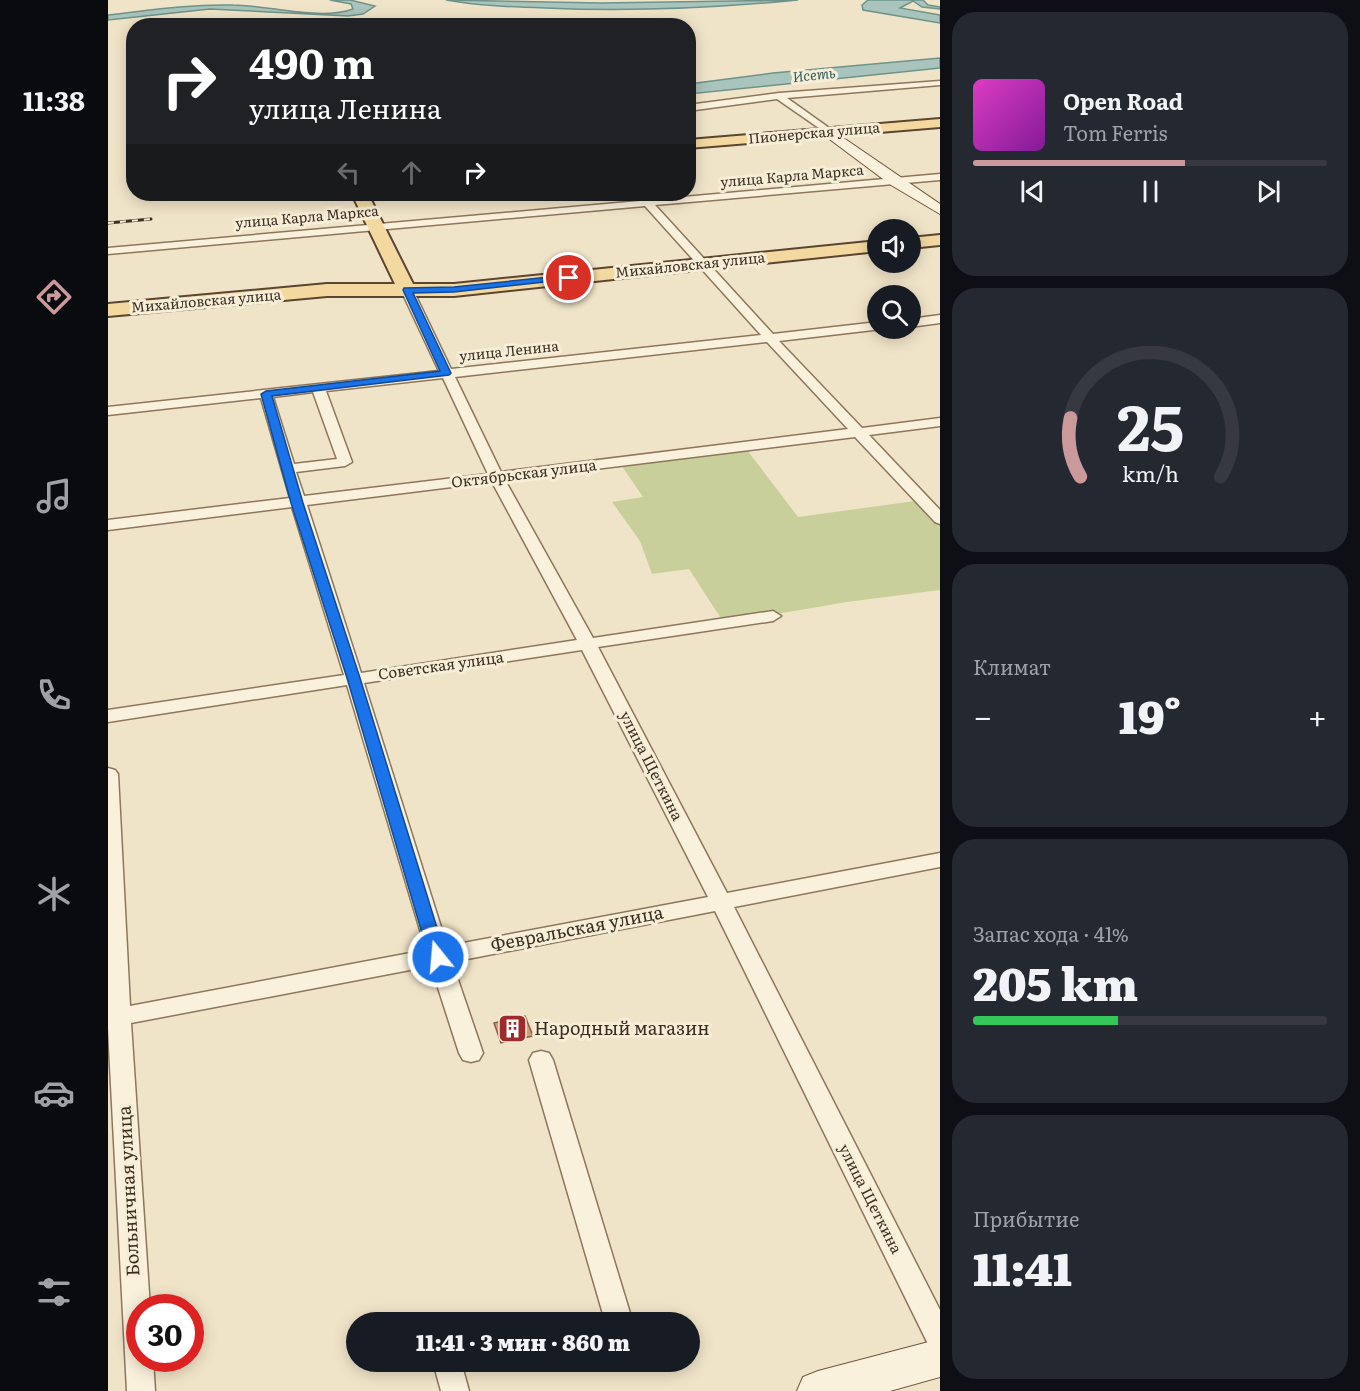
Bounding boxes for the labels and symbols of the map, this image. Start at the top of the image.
water label: Исеть [791,62,837,86]
street label: Пионерская улица [747,116,881,148]
street label: улица Карла Маркса [719,159,865,191]
street label: улица Карла Маркса [234,200,380,232]
street label: Михайловская улица [614,246,766,282]
pin [543,252,594,303]
street label: Михайловская улица [130,283,282,317]
street label: улица Ленина [458,335,560,365]
street label: Октябрьская улица [450,452,599,493]
street label: Советская улица [377,644,506,685]
street label: улица Щеткина [615,706,690,825]
street label: Февральская улица [488,897,666,958]
position arrow [406,925,470,989]
building icon: Народный магазин [497,1013,529,1045]
place label: Народный магазин [534,1014,710,1041]
street label: Больничная улица [110,1105,145,1277]
street label: улица Щеткина [834,1139,909,1258]
speed limit sign: 30 [126,1294,204,1372]

